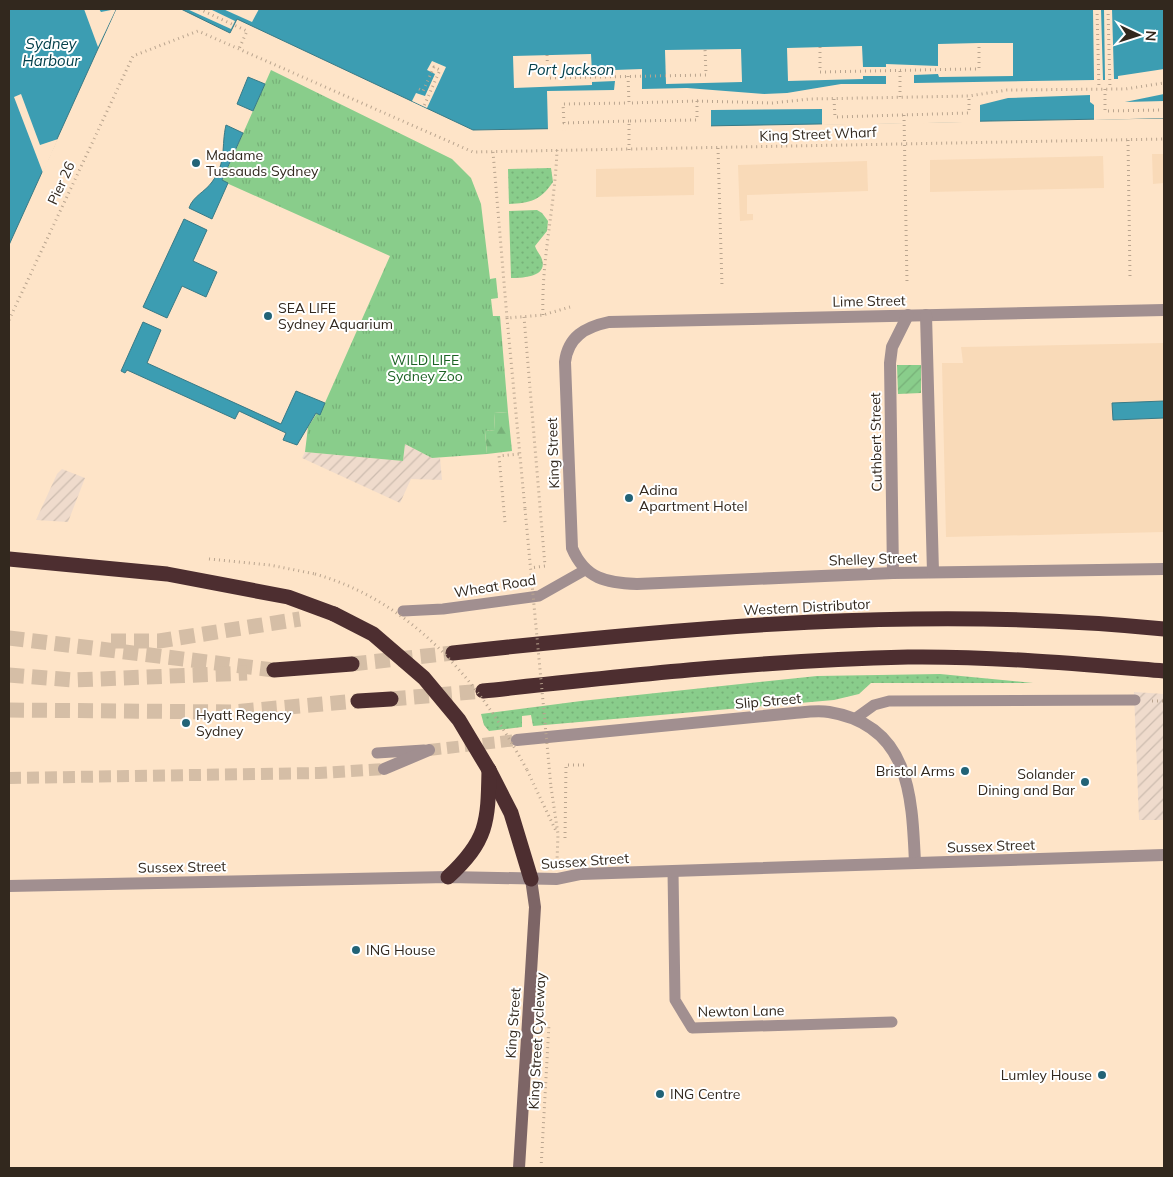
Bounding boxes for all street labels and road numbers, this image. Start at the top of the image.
street label: King Street Wharf [759,123,877,145]
street label: Pier 26 [43,159,79,207]
street label: Lime Street [832,291,906,311]
street label: Cuthbert Street [866,392,886,492]
street label: King Street [543,417,563,489]
street label: Shelley Street [828,548,918,570]
street label: Wheat Road [453,571,537,601]
street label: Western Distributor [743,595,872,619]
street label: Slip Street [734,689,802,713]
street label: Sussex Street [947,835,1035,857]
street label: Sussex Street [540,849,630,873]
street label: Sussex Street [138,857,226,877]
street label: King Street Cycleway [524,972,550,1110]
street label: King Street [502,987,524,1059]
street label: Newton Lane [697,1001,785,1021]

